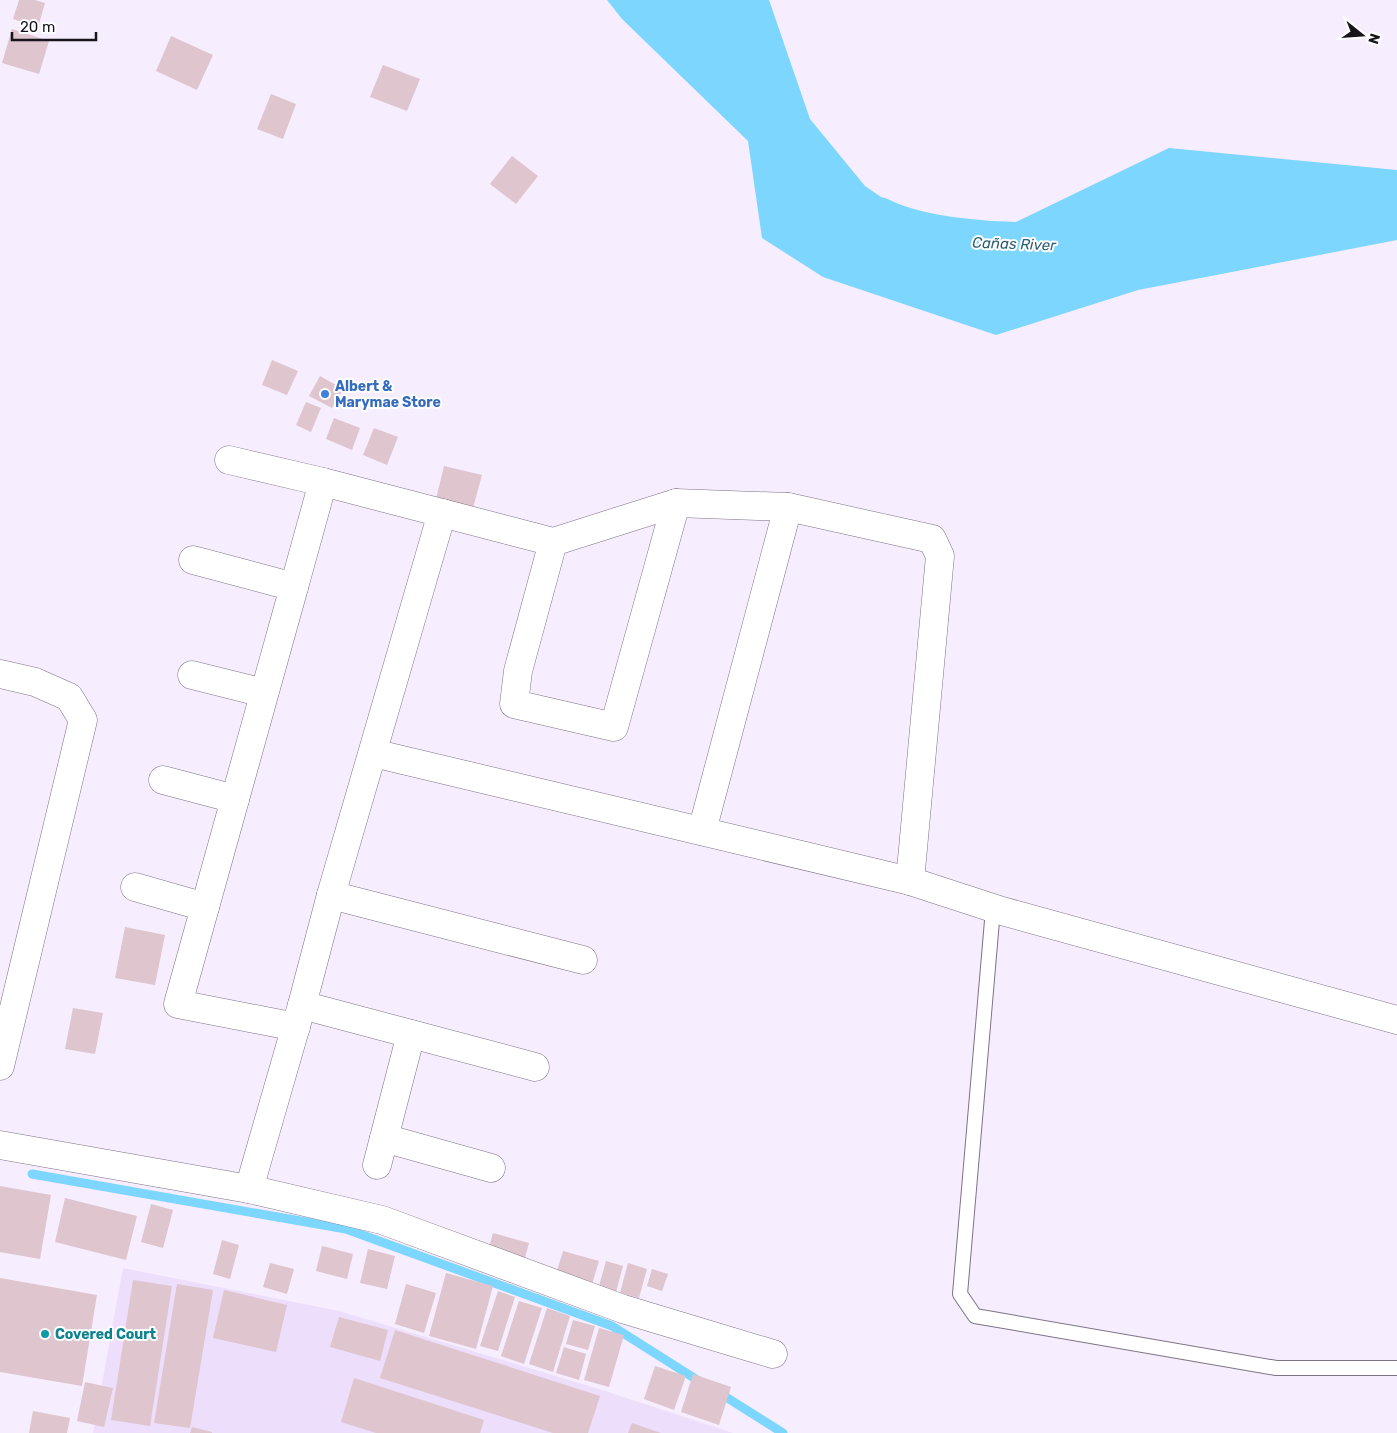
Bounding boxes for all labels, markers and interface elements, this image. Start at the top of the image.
scale bar [12,10,96,42]
north arrow [1337,10,1387,60]
text: 20 m [20,18,55,36]
text: N [1364,31,1384,46]
water label: Cañas River [972,234,1057,254]
place label: Albert & Marymae Store [335,378,441,411]
marker: Albert & Marymae Store [319,388,331,400]
place label: Covered Court [55,1326,157,1343]
marker: Covered Court [39,1328,51,1340]

